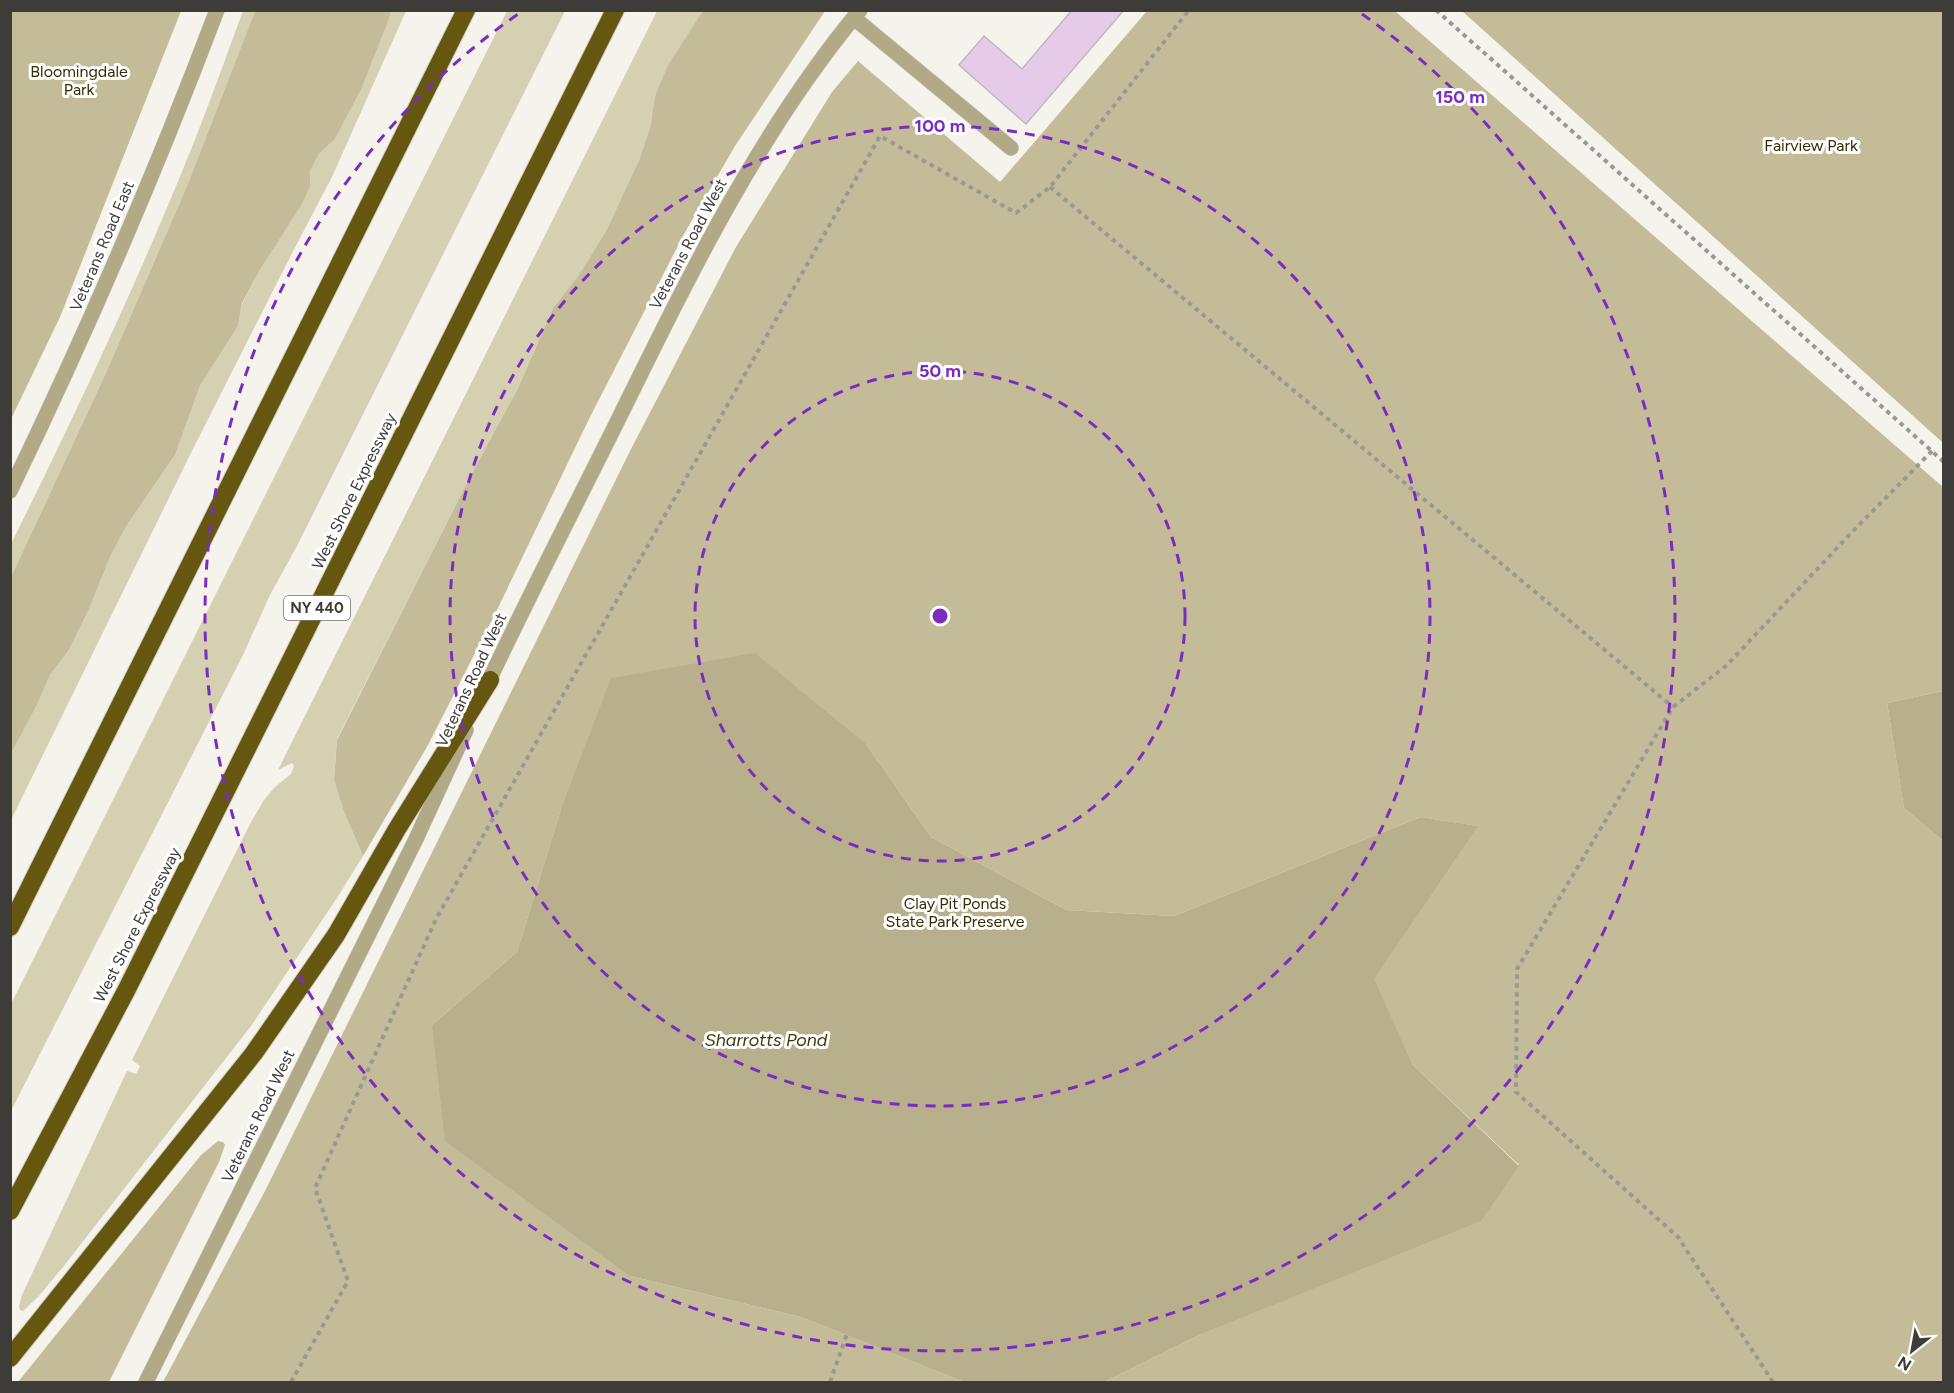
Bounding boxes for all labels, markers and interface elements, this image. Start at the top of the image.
park label: Bloomingdale Park [30,62,128,99]
text: 150 m [1435,86,1485,108]
text: 100 m [915,115,965,137]
park label: Fairview Park [1764,136,1858,155]
street label: Veterans Road West [645,175,731,313]
street label: Veterans Road East [66,178,138,314]
text: 50 m [919,360,961,382]
street label: West Shore Expressway [308,409,400,572]
road number: NY 440 [284,596,350,620]
centre of rings [930,606,950,626]
street label: Veterans Road West [432,610,510,750]
street label: West Shore Expressway [90,844,185,1006]
park label: Clay Pit Ponds State Park Preserve [886,894,1025,931]
water label: Sharrotts Pond [705,1029,828,1051]
street label: Veterans Road West [218,1046,298,1186]
north arrow [1882,1321,1942,1381]
text: N [1894,1352,1915,1375]

